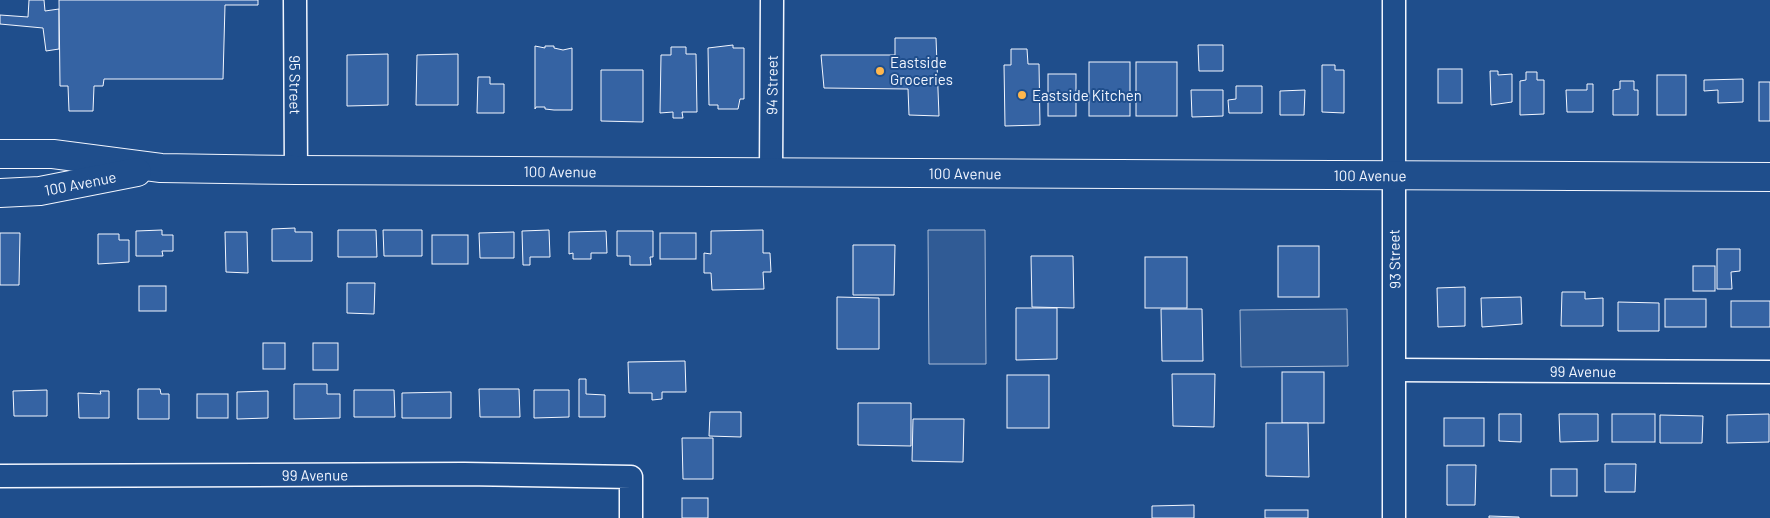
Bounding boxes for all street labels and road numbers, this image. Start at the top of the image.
street label: 95 Street [286,55,305,115]
street label: 94 Street [762,55,781,115]
street label: 100 Avenue [524,162,597,180]
street label: 100 Avenue [929,164,1002,182]
street label: 100 Avenue [1334,166,1407,184]
street label: 100 Avenue [43,167,118,199]
street label: 93 Street [1384,229,1404,289]
street label: 99 Avenue [1550,362,1616,380]
street label: 99 Avenue [282,465,348,484]

